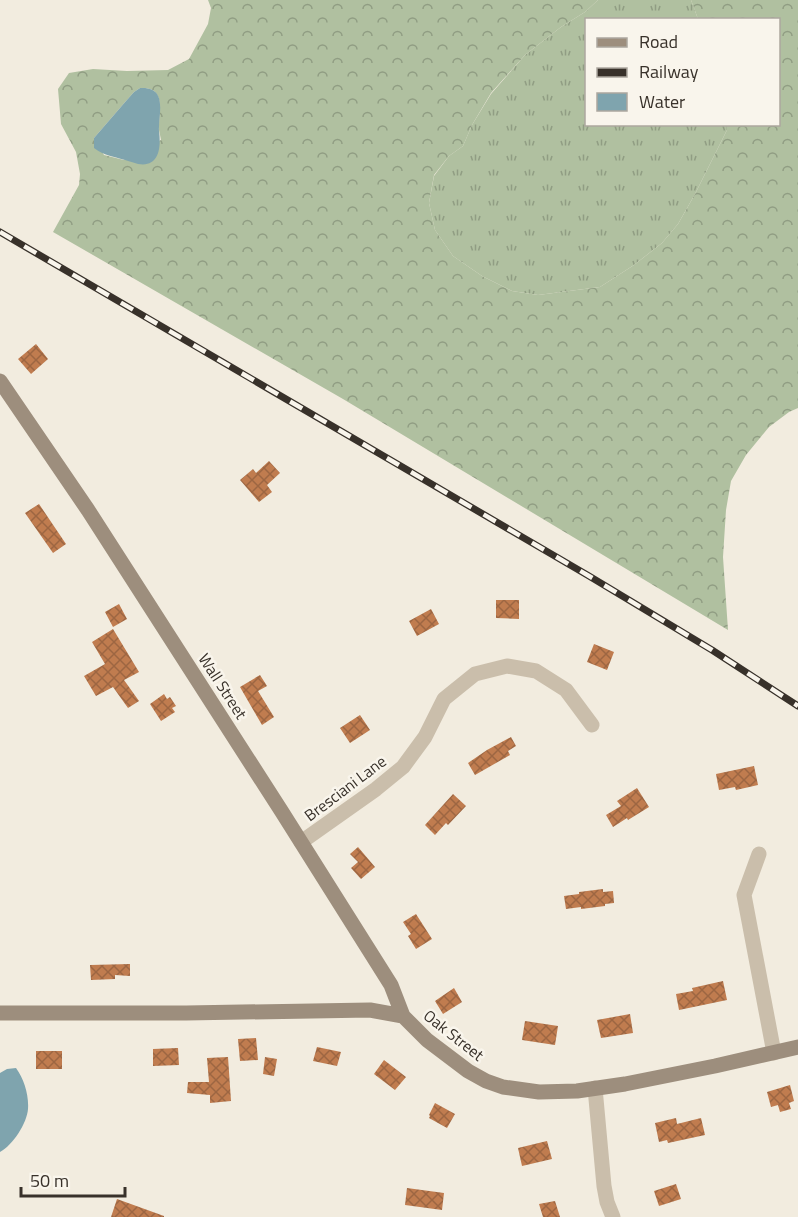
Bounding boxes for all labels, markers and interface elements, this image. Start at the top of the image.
legend [585,18,780,126]
text: Road [639,28,678,55]
text: Railway [639,58,699,85]
text: Water [639,88,685,115]
street label: Wall Street [193,648,253,724]
street label: Bresciani Lane [299,749,391,827]
street label: Oak Street [419,1004,490,1067]
scale bar [21,1160,124,1198]
text: 50 m [30,1167,69,1194]

